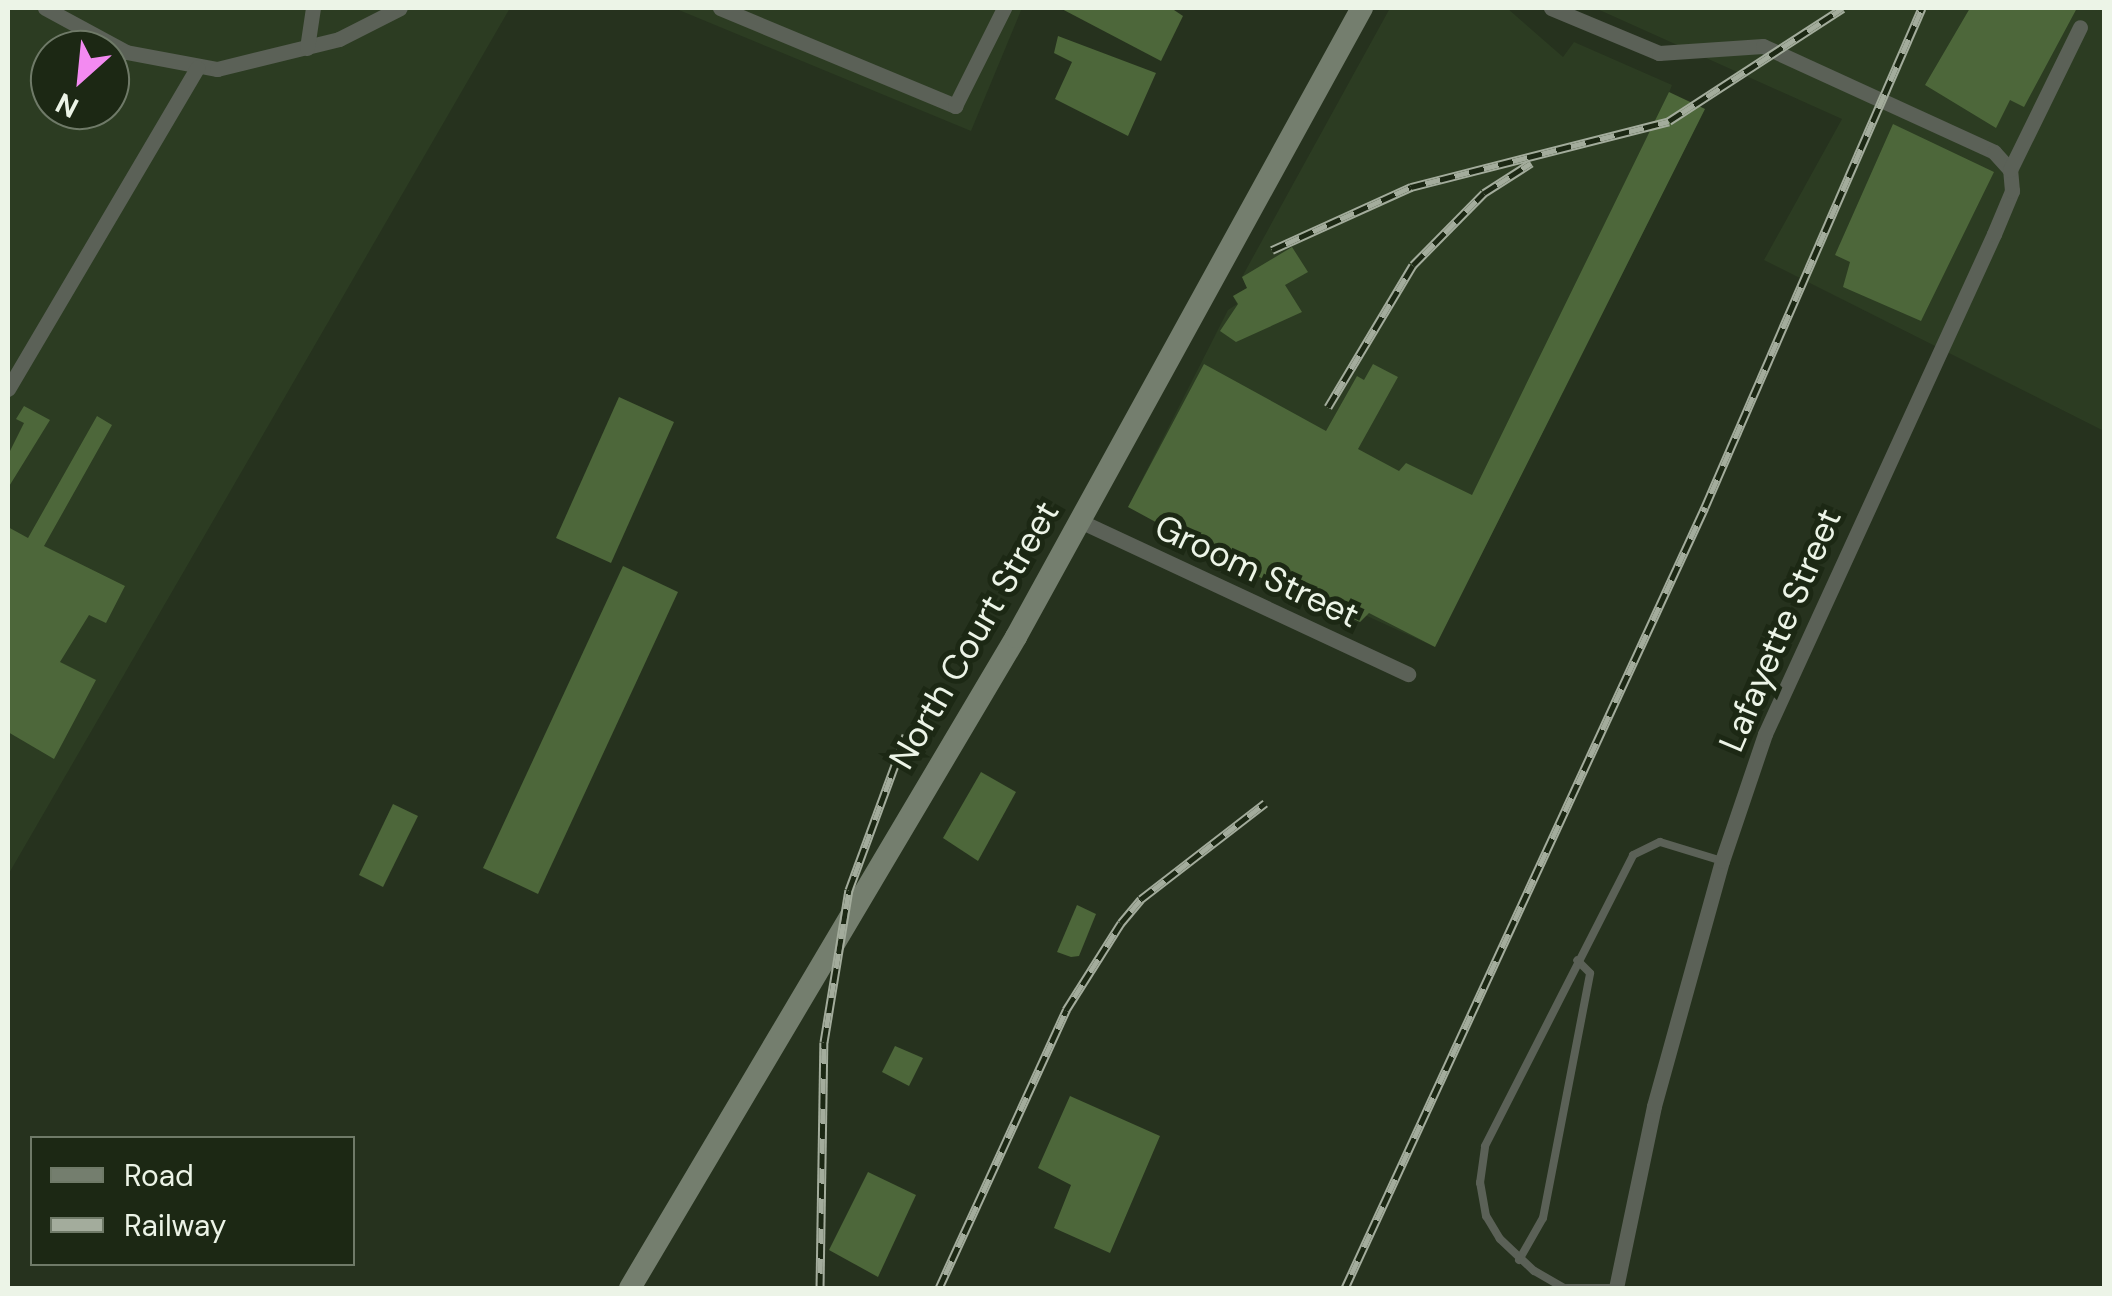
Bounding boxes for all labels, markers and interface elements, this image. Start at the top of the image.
north arrow [30,30,130,130]
text: N [50,84,85,127]
street label: North Court Street [880,494,1068,776]
street label: Lafayette Street [1710,502,1850,758]
street label: Groom Street [1148,505,1366,637]
legend [30,1136,355,1266]
text: Road [124,1156,194,1195]
text: Railway [124,1206,227,1245]

